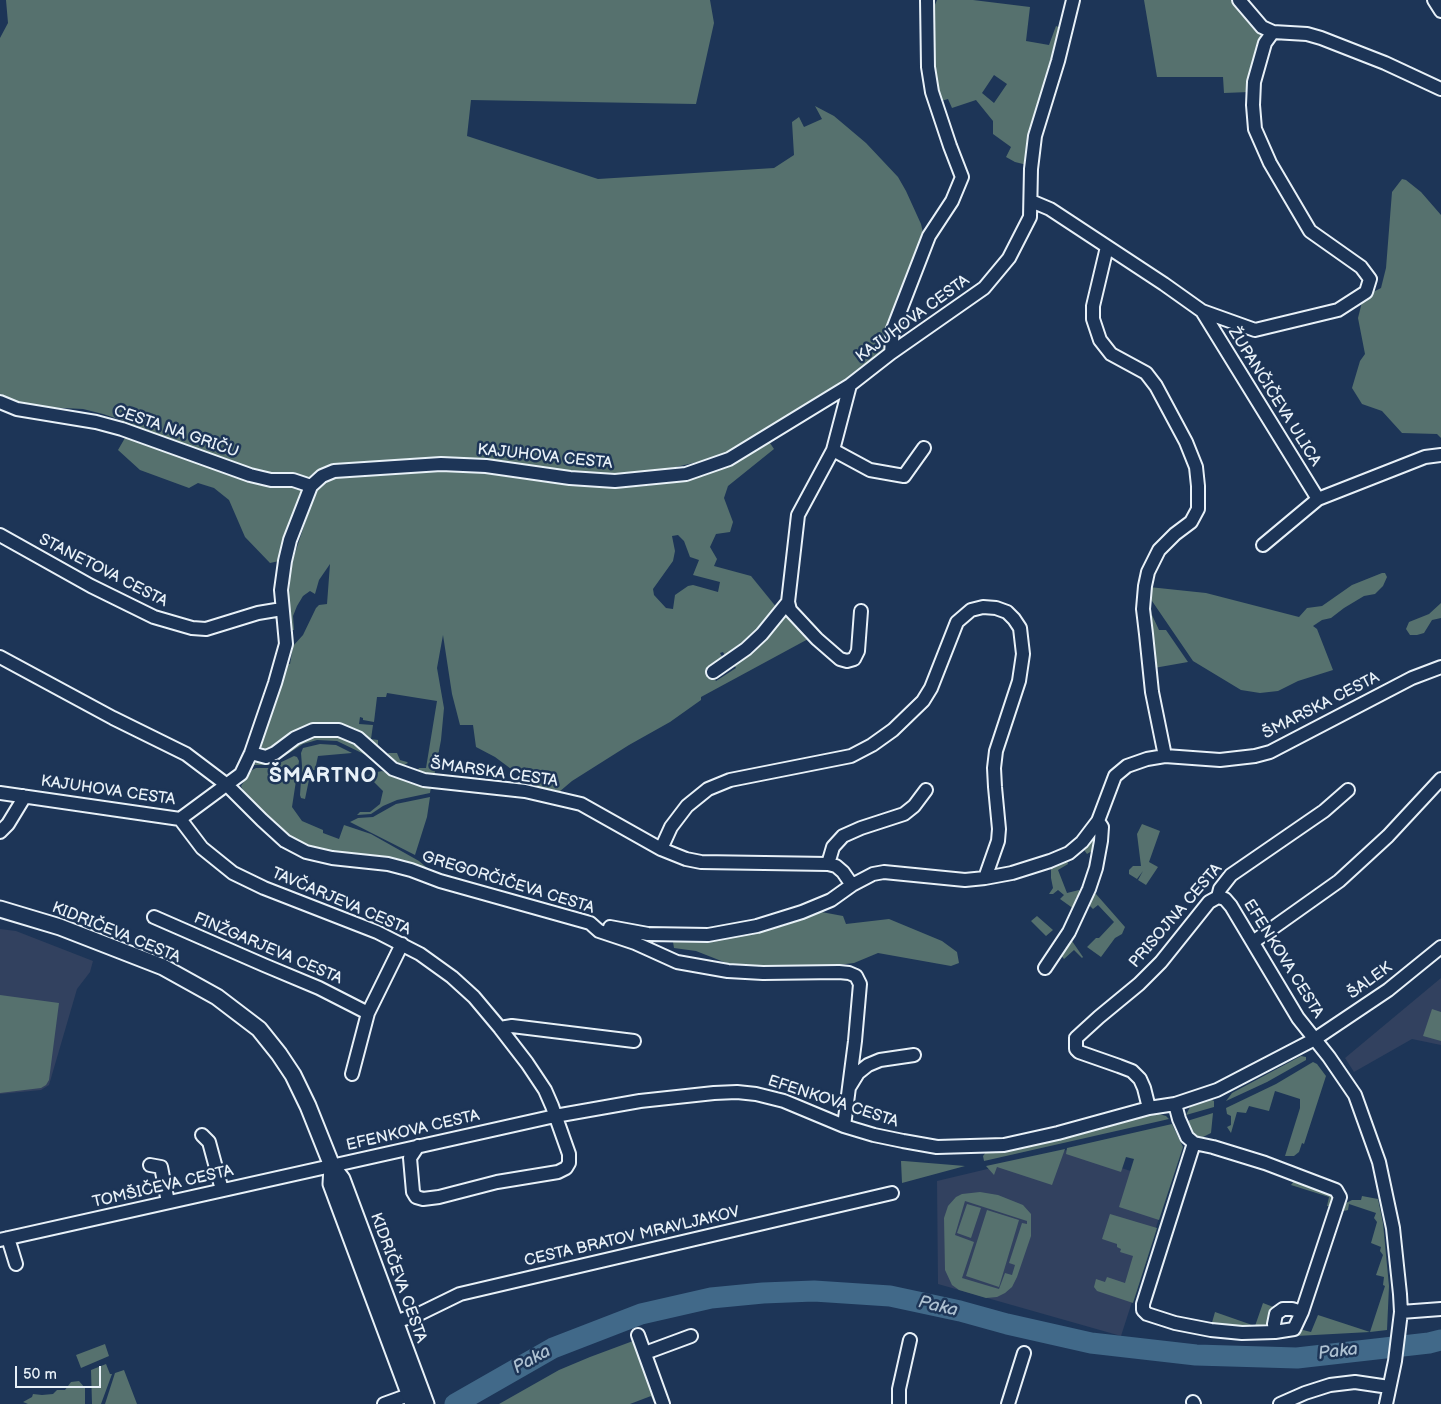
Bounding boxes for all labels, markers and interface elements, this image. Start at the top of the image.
street label: KAJUHOVA CESTA [852,271,974,367]
street label: ŽUPANČIČEVA ULICA [1223,324,1325,470]
street label: CESTA NA GRIČU [111,402,241,462]
street label: KAJUHOVA CESTA [476,440,614,474]
street label: STANETOVA CESTA [35,530,171,612]
street label: ŠMARSKA CESTA [1259,668,1383,744]
street label: ŠMARSKA CESTA [429,755,559,791]
district label: ŠMARTNO [268,764,378,790]
street label: KAJUHOVA CESTA [39,772,177,810]
street label: GREGORČIČEVA CESTA [419,848,597,918]
street label: PRISOJNA CESTA [1125,860,1227,972]
street label: TAVČARJEVA CESTA [269,864,413,940]
street label: EFENKOVA CESTA [1239,896,1327,1022]
street label: KIDRIČEVA CESTA [49,898,183,968]
street label: FINŽGARJEVA CESTA [191,909,345,989]
street label: ŠALEK [1344,958,1396,1004]
street label: EFENKOVA CESTA [765,1072,901,1132]
street label: EFENKOVA CESTA [344,1106,482,1156]
street label: TOMŠIČEVA CESTA [91,1161,235,1213]
street label: CESTA BRATOV MRAVLJAKOV [522,1203,742,1271]
street label: KIDRIČEVA CESTA [366,1210,430,1346]
water label: Paka [916,1292,960,1322]
water label: Paka [1317,1339,1359,1365]
water label: Paka [509,1341,555,1379]
scale bar [18,1356,104,1388]
text: 50 m [23,1365,57,1384]

